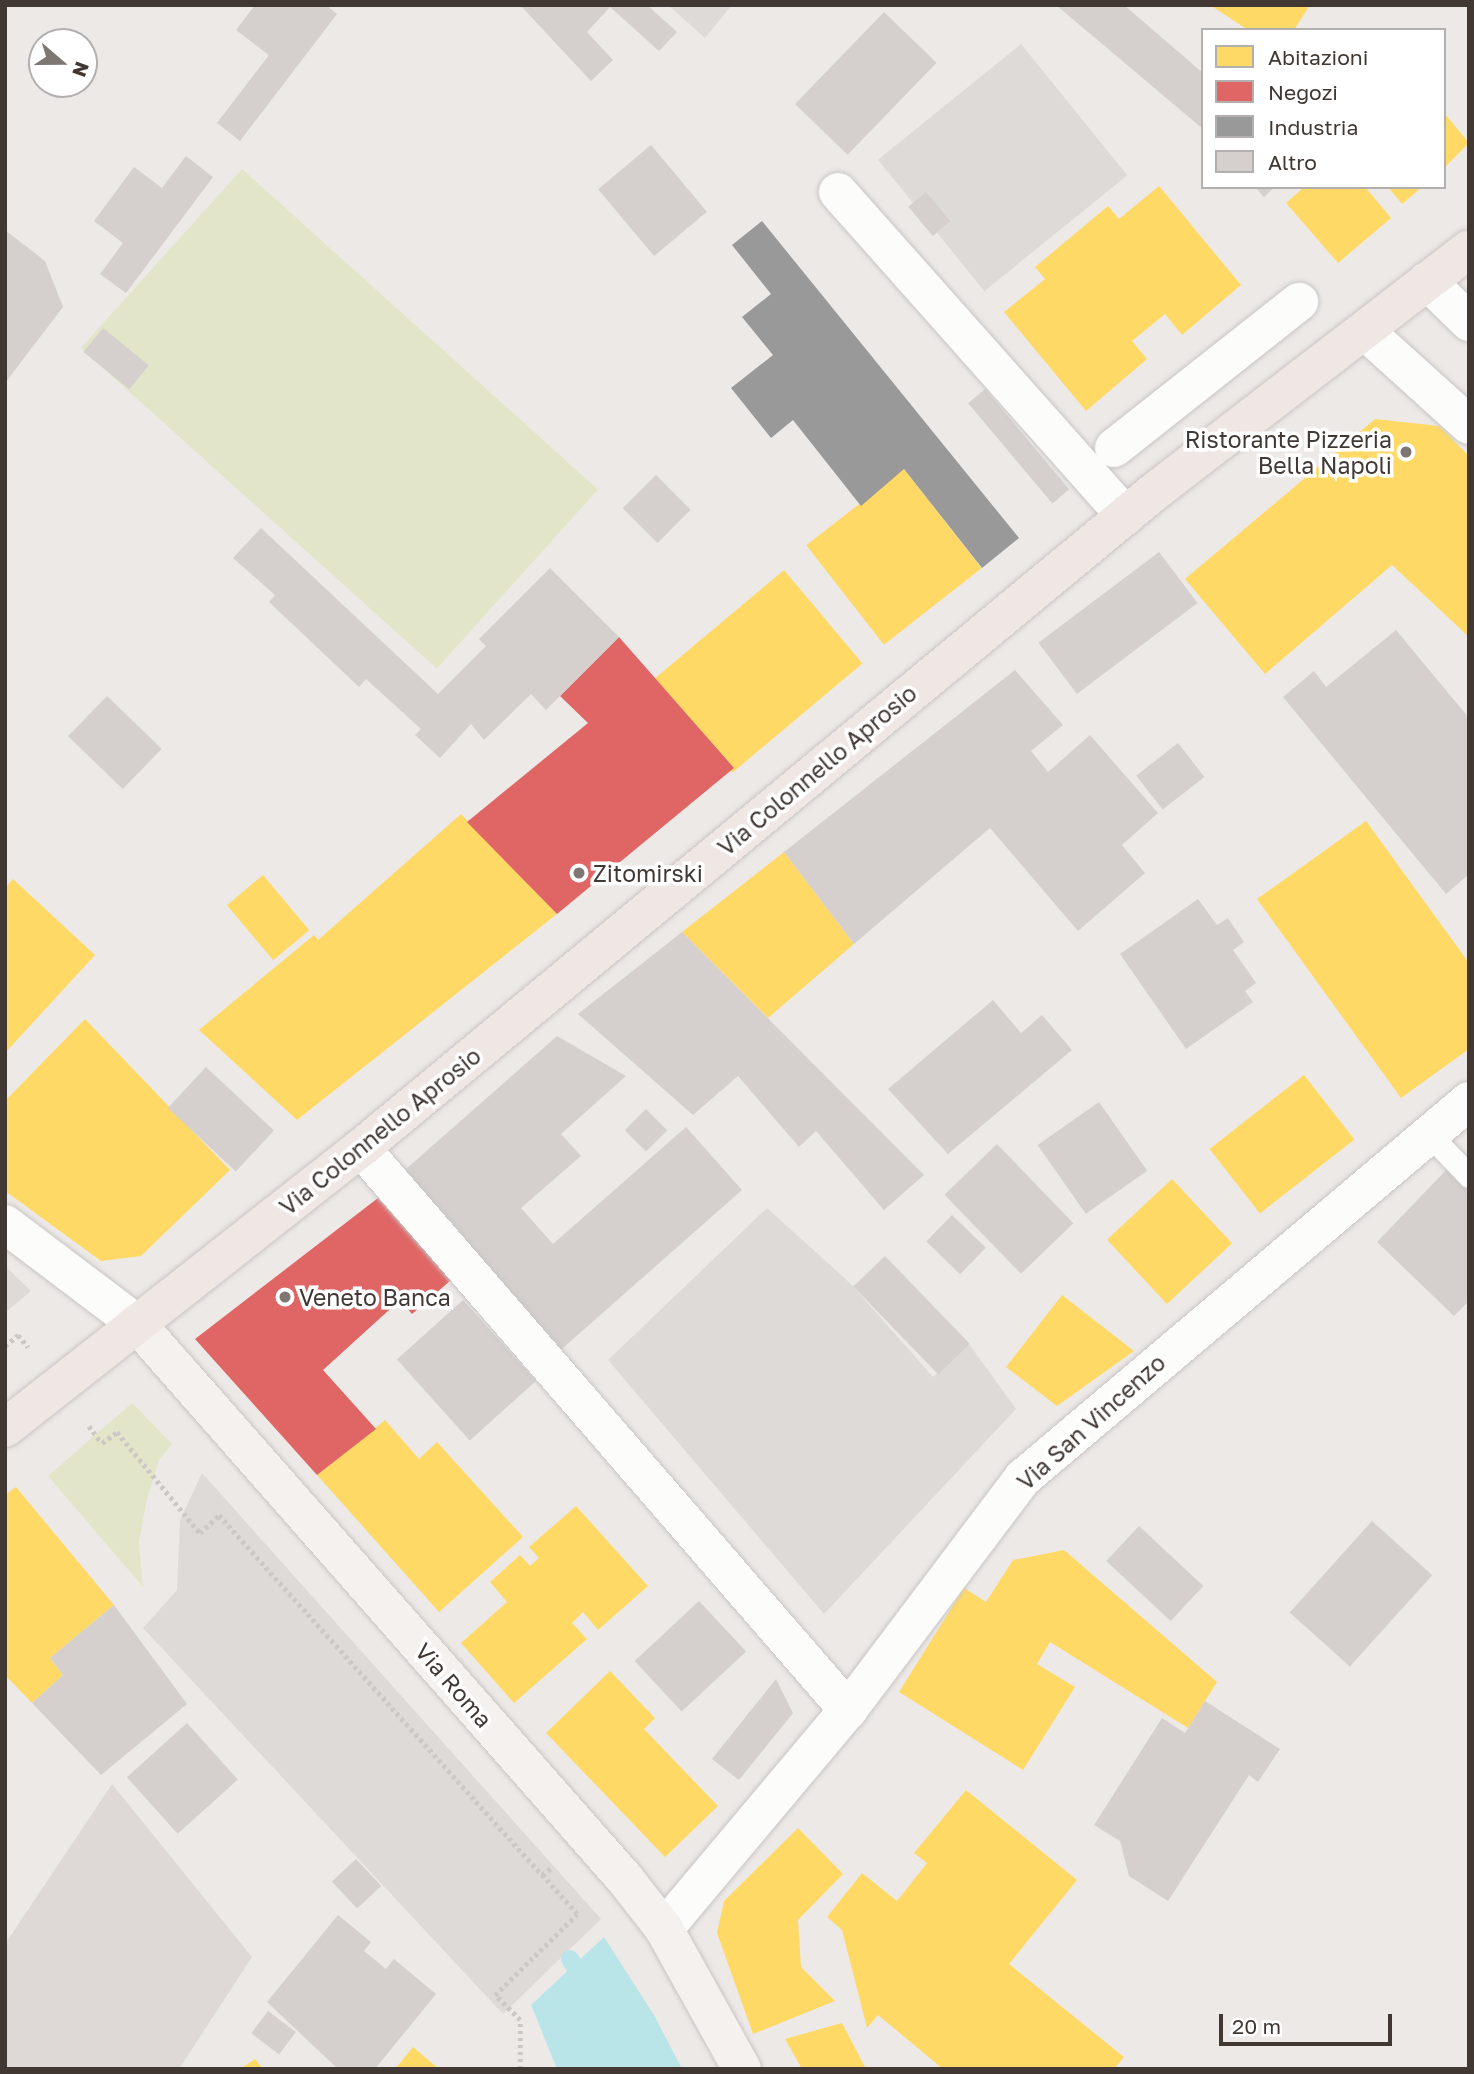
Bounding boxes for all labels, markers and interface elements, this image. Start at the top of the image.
north arrow [28,28,98,98]
legend [1201,28,1446,189]
text: Abitazioni [1268,44,1368,70]
text: N [68,59,95,80]
text: Negozi [1268,79,1338,105]
text: Industria [1268,114,1358,140]
text: Altro [1268,149,1317,175]
place label: Ristorante Pizzeria Bella Napoli [1185,425,1392,479]
marker: Ristorante Pizzeria Bella Napoli [1398,444,1414,460]
street label: Via Colonnello Aprosio [712,679,922,861]
place label: Zitomirski [593,859,703,887]
marker: Zitomirski [571,865,587,881]
street label: Via Colonnello Aprosio [274,1041,486,1221]
place label: Veneto Banca [299,1283,451,1311]
marker: Veneto Banca [277,1289,293,1305]
street label: Via San Vincenzo [1011,1348,1171,1496]
street label: Via Roma [410,1637,498,1733]
scale bar [1222,2000,1395,2044]
text: 20 m [1232,2013,1281,2039]

